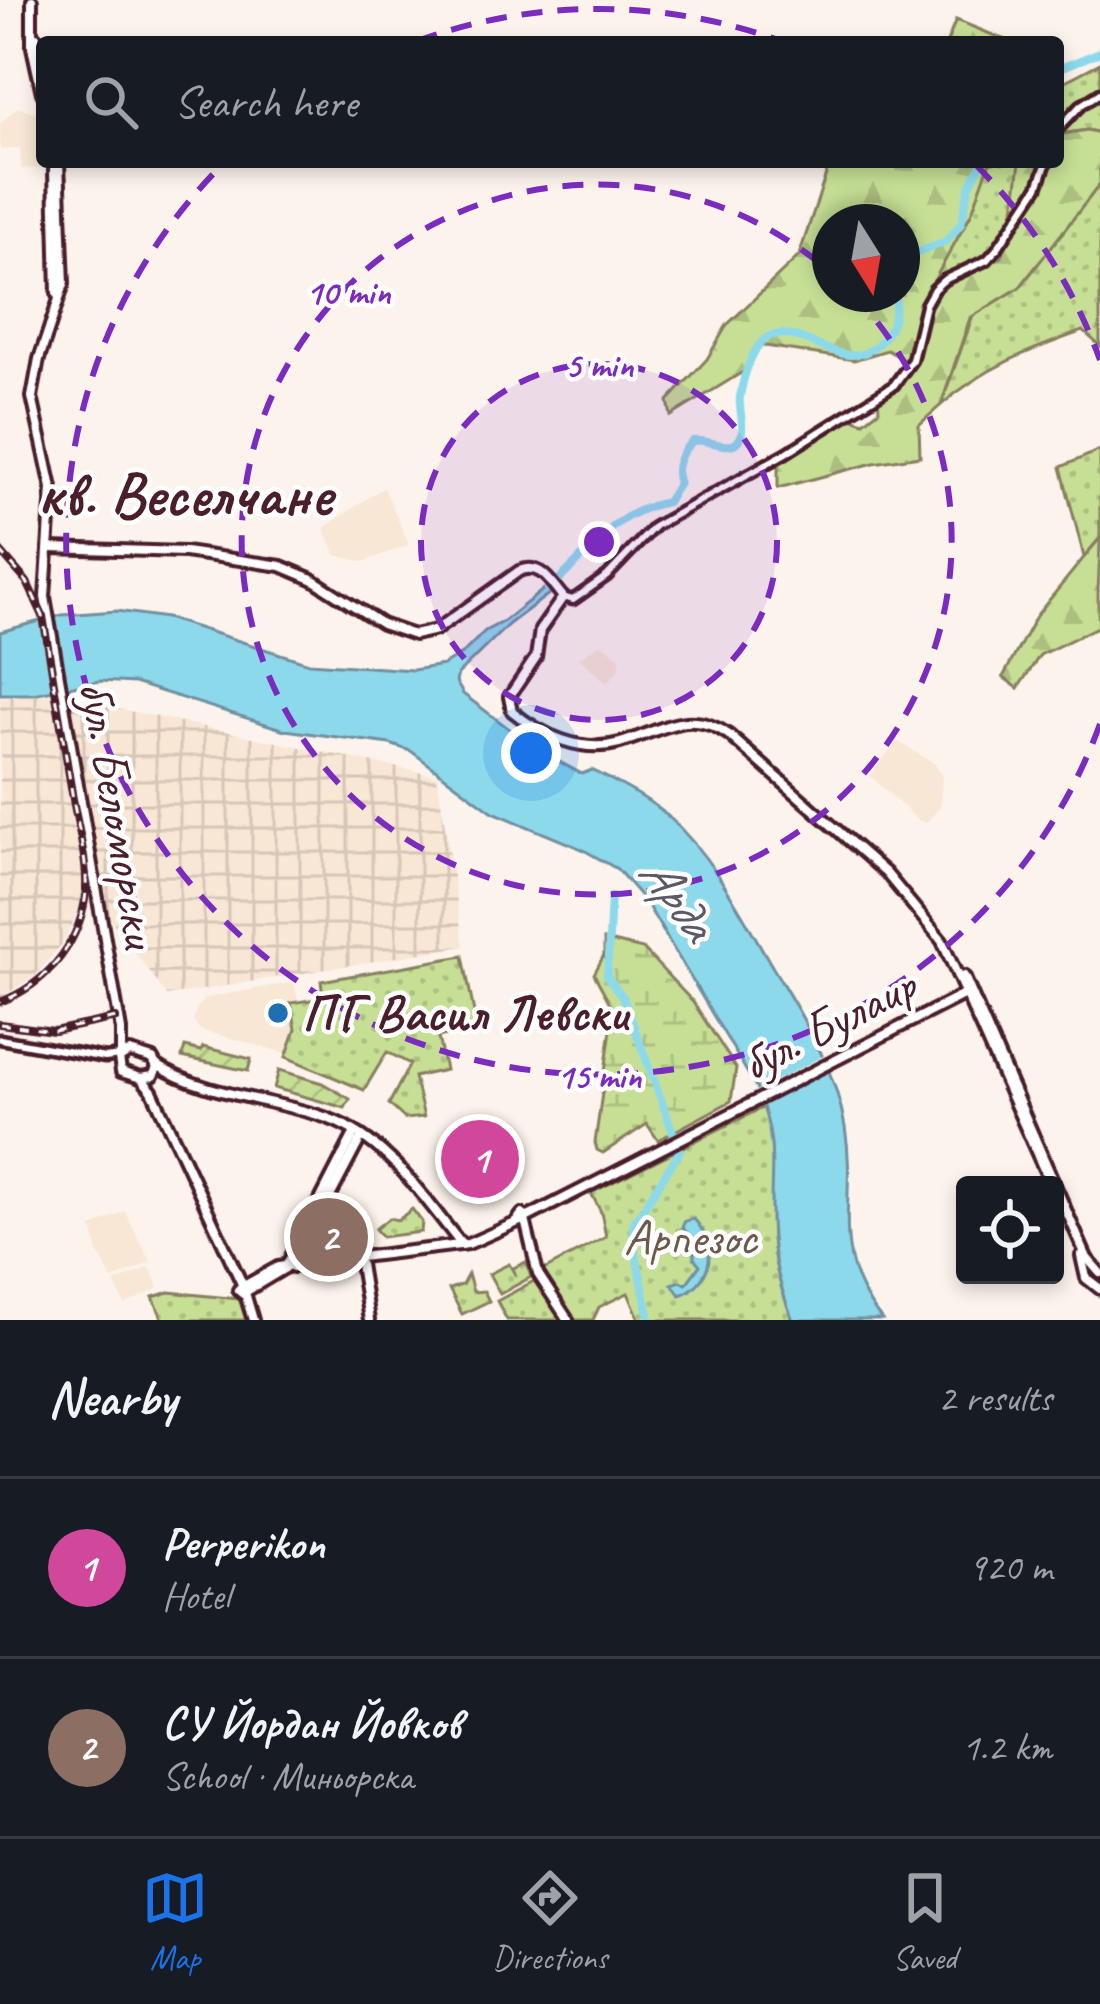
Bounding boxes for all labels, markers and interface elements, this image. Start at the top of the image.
search box [36,36,1064,168]
icon: search [78,69,144,135]
text: Search here [174,74,357,131]
north arrow [812,204,920,312]
text: 10 min [305,269,392,315]
text: 5 min [565,342,635,388]
district label: кв. Веселчане [37,455,337,534]
centre of rings [578,521,620,563]
street label: бул. Беломорски [64,676,174,955]
your location [501,723,561,783]
water label: Арда [625,841,734,956]
street label: бул. Булаир [730,952,929,1095]
place label: ПГ Васил Левски [302,981,631,1045]
marker: ПГ Васил Левски [265,1000,291,1026]
text: 15 min [557,1053,643,1099]
pin: 1 [441,1114,519,1204]
map controls [956,1176,1064,1284]
button: locate [956,1176,1064,1284]
pin: 2 [290,1192,368,1282]
park label: Арпезос [623,1205,759,1269]
text: Nearby [48,1366,176,1430]
text: 2 results [938,1374,1052,1423]
text: Perperikon [162,1515,325,1572]
text: 1 [78,1543,96,1592]
text: 920 m [968,1543,1052,1592]
text: Hotel [162,1572,230,1621]
text: СУ Йордан Йовков [162,1695,461,1752]
text: 2 [78,1723,96,1772]
text: 1.2 km [962,1723,1052,1772]
text: School · Миньорска [162,1752,413,1801]
tab: Map [142,1865,208,1979]
tab: Directions [493,1865,607,1979]
tab: Saved [892,1865,958,1979]

